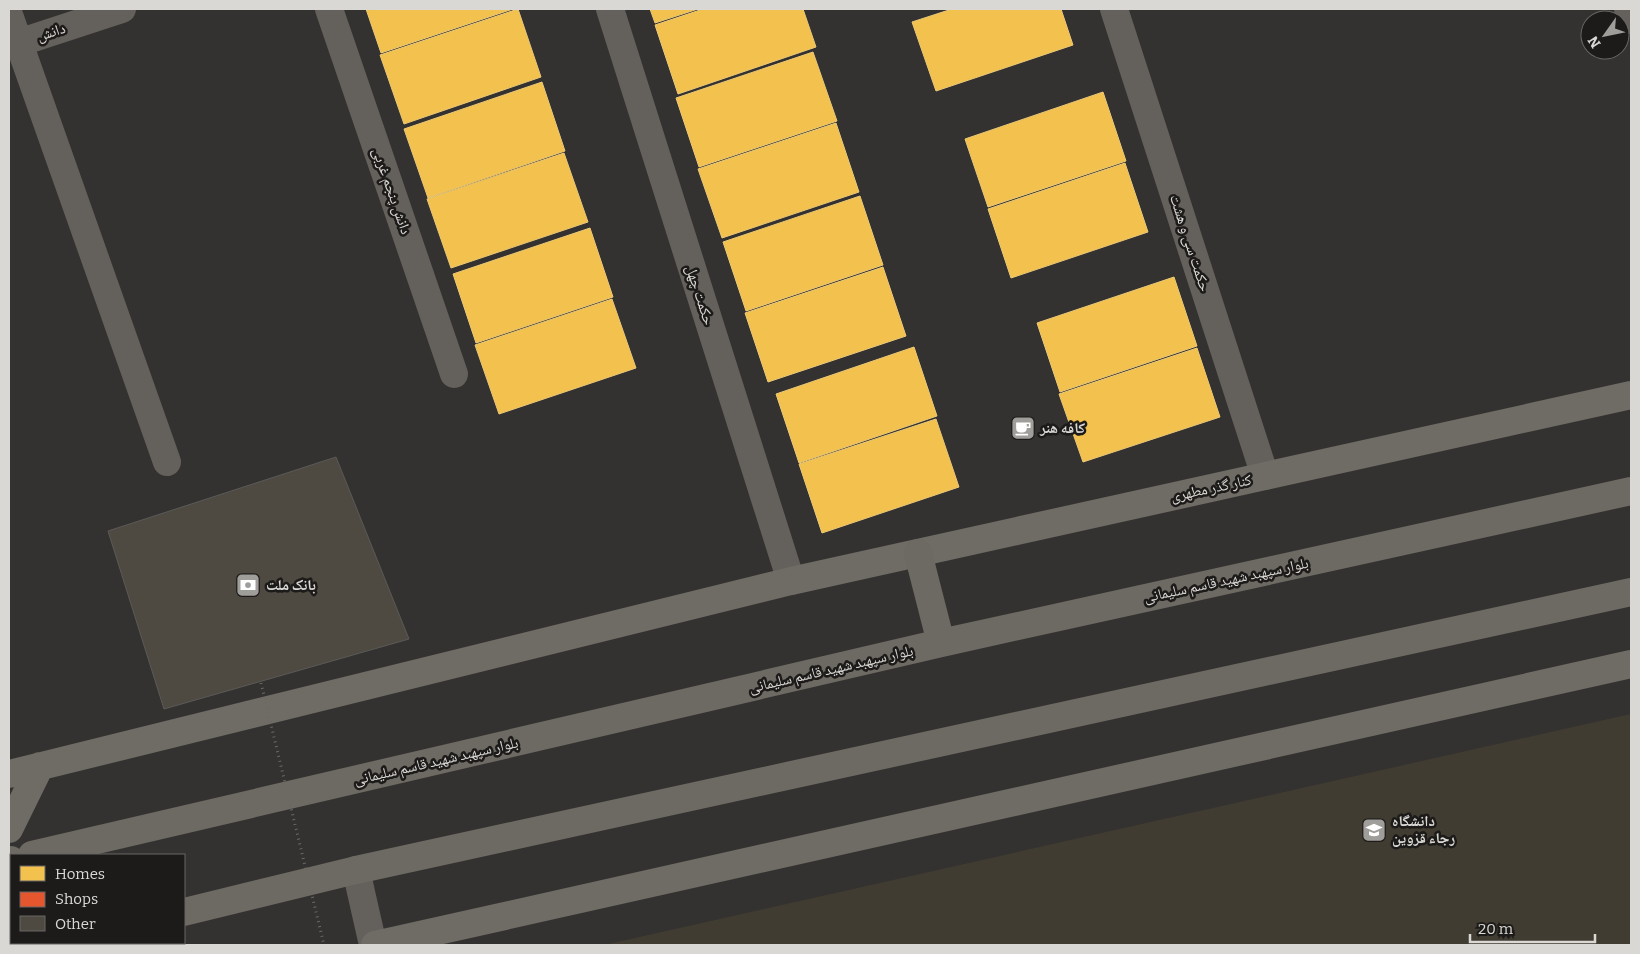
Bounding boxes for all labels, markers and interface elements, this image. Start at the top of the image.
north arrow [1580,10,1630,60]
street label: دانش [34,19,68,46]
text: N [1584,32,1605,51]
street label: دانش پنجم غربی [368,145,415,237]
street label: حکمت سی و هشت [1165,192,1214,294]
street label: حکمت چهل [681,263,718,328]
cafe icon: کافه هنر [1010,415,1036,441]
place label: کافه هنر [1039,419,1085,437]
street label: کنار گذر مطهری [1169,471,1253,506]
street label: بلوار سپهبد شهید قاسم سلیمانی [1142,554,1310,607]
bank icon: بانک ملت [235,572,261,598]
place label: بانک ملت [266,576,316,594]
street label: بلوار سپهبد شهید قاسم سلیمانی [747,641,915,698]
street label: بلوار سپهبد شهید قاسم سلیمانی [352,733,520,790]
place label: دانشگاه رجاء قزوین [1392,812,1455,847]
school or university icon: دانشگاه رجاء قزوین [1361,817,1387,843]
legend [10,854,185,944]
text: Homes [55,865,105,883]
text: Shops [55,890,98,908]
scale bar [1470,912,1595,944]
text: Other [55,915,96,933]
text: 20 m [1478,920,1514,938]

